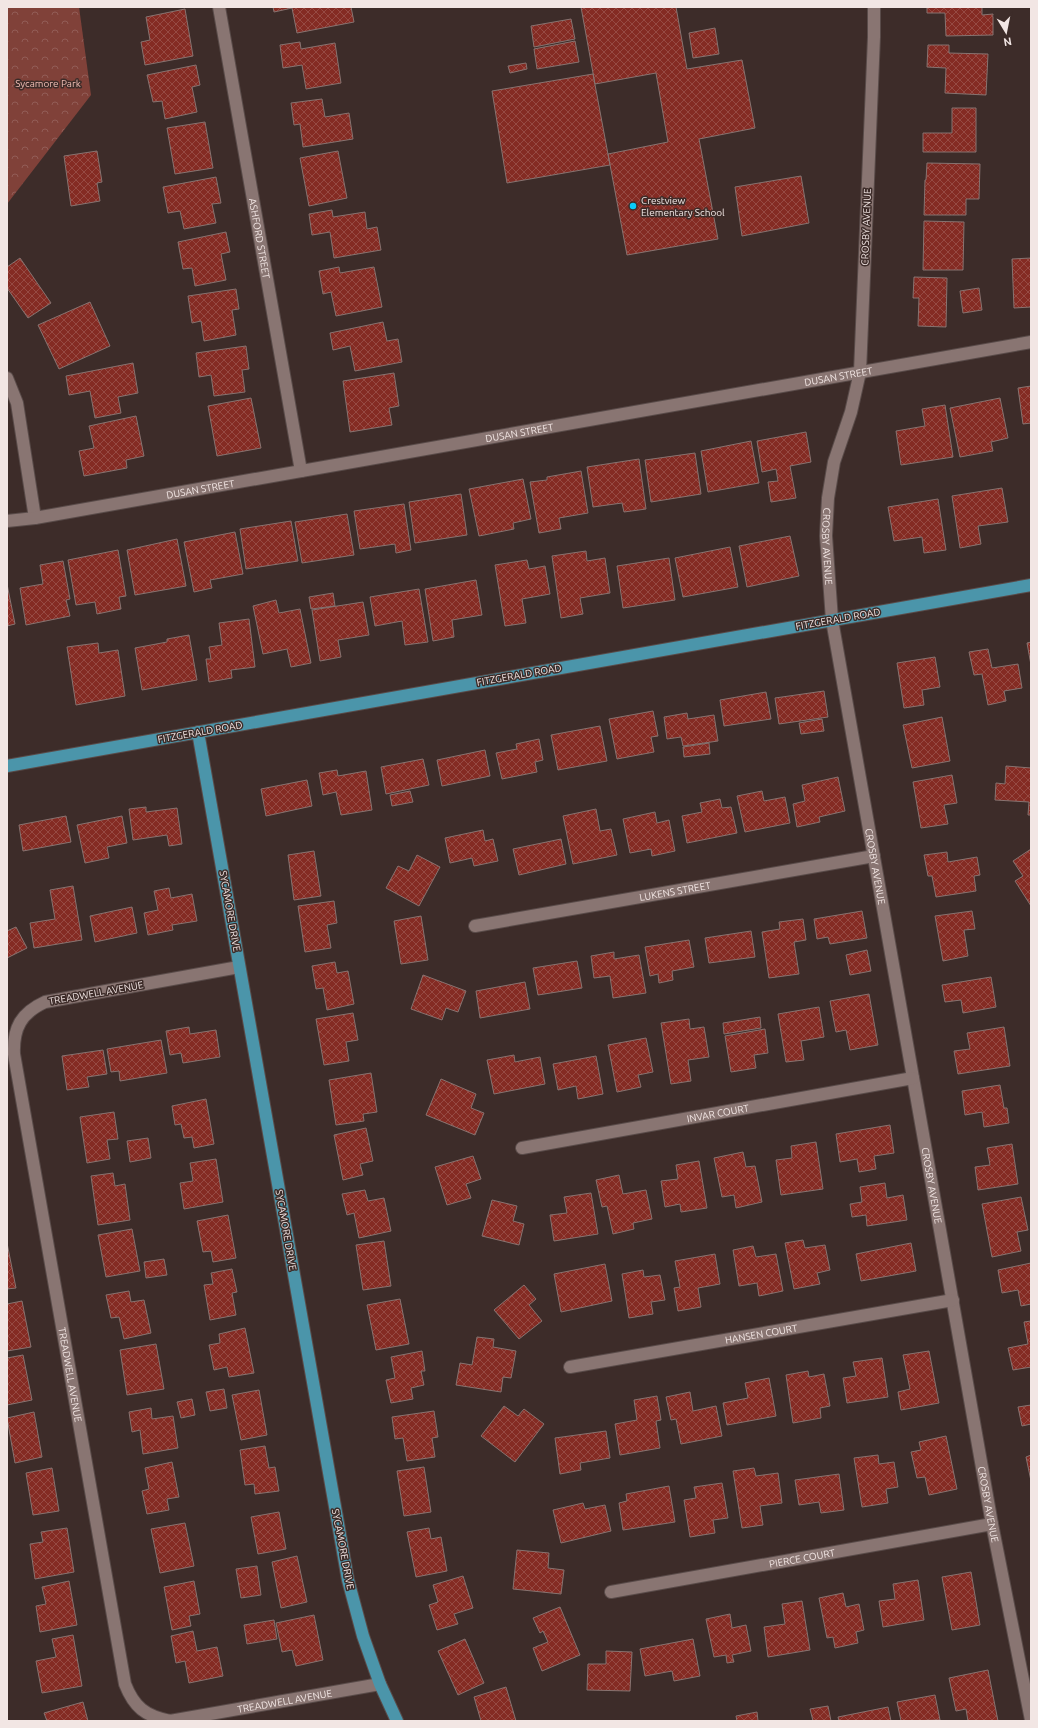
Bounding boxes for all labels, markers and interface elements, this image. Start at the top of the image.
north arrow [986,12,1026,52]
text: N [1003,35,1013,48]
park label: Sycamore Park [15,78,81,89]
street label: CROSBY AVENUE [859,188,873,266]
place label: Crestview Elementary School [641,195,725,218]
street label: ASHFORD STREET [247,197,272,280]
marker: Crestview Elementary School [628,201,638,211]
street label: DUSAN STREET [803,365,874,387]
street label: DUSAN STREET [484,421,555,444]
street label: DUSAN STREET [165,477,236,500]
street label: CROSBY AVENUE [820,507,835,586]
street label: FITZGERALD ROAD [795,606,881,632]
street label: FITZGERALD ROAD [476,662,562,688]
street label: FITZGERALD ROAD [157,719,243,745]
street label: CROSBY AVENUE [863,827,888,906]
street label: SYCAMORE DRIVE [217,870,243,953]
street label: LUKENS STREET [638,879,712,903]
street label: TREADWELL AVENUE [48,979,145,1007]
street label: INVAR COURT [686,1102,750,1124]
street label: CROSBY AVENUE [920,1146,944,1225]
street label: SYCAMORE DRIVE [273,1189,299,1272]
street label: HANSEN COURT [724,1322,799,1345]
street label: TREADWELL AVENUE [57,1326,84,1423]
street label: CROSBY AVENUE [976,1465,1001,1544]
street label: SYCAMORE DRIVE [330,1508,356,1591]
street label: PIERCE COURT [768,1547,836,1569]
street label: TREADWELL AVENUE [236,1687,333,1715]

